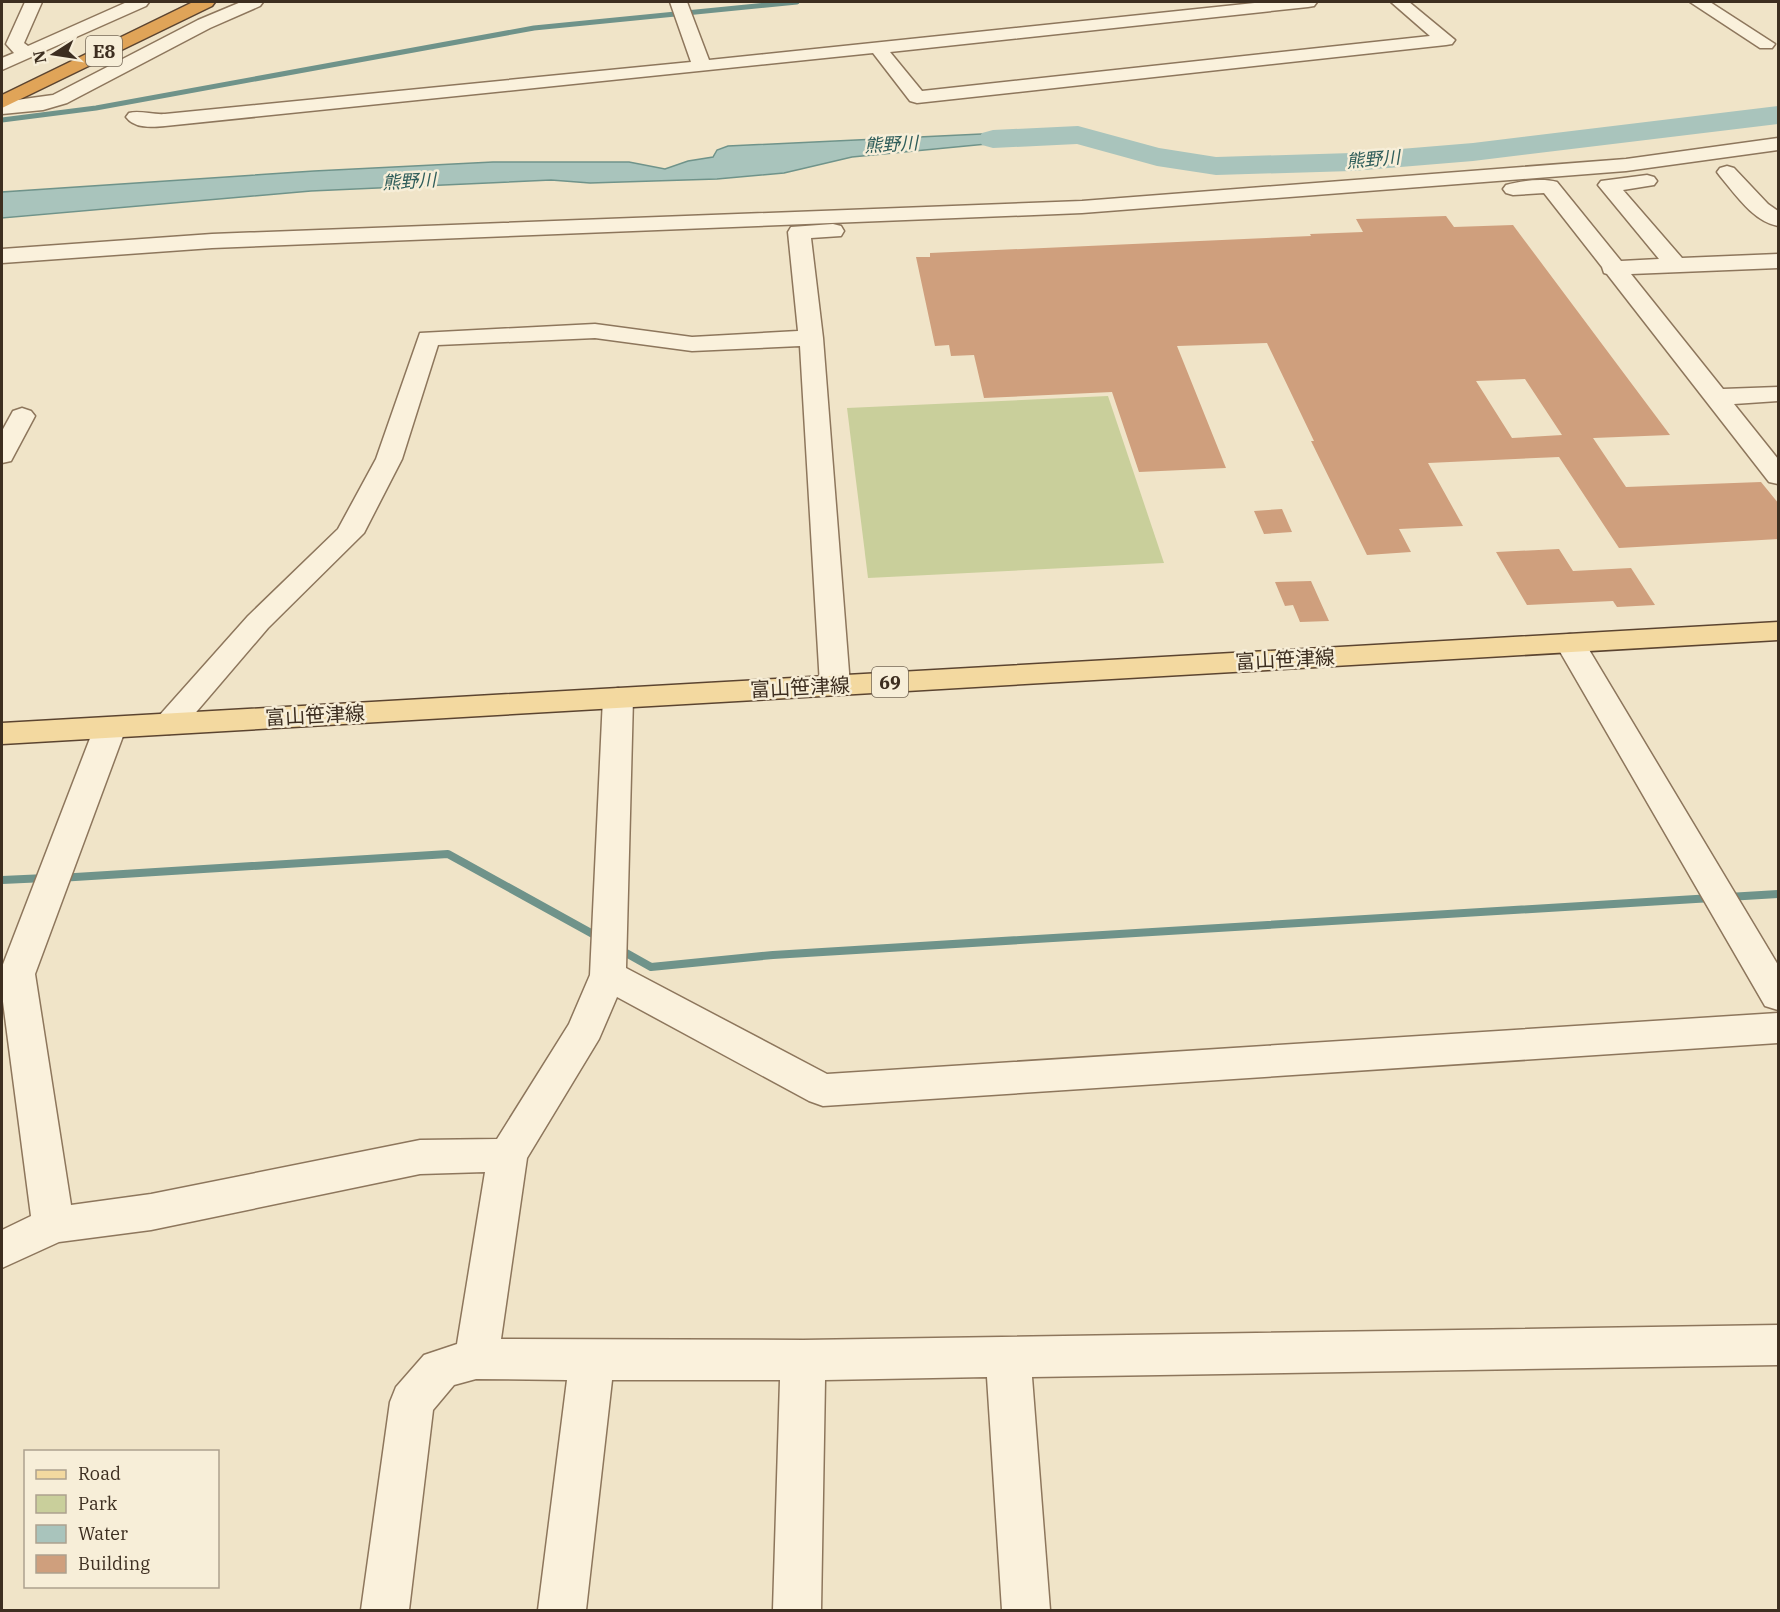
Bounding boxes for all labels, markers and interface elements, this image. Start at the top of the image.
north arrow [24,24,84,84]
road number: E8 [86,36,122,66]
text: N [28,49,50,65]
water label: 熊野川 [863,131,921,157]
water label: 熊野川 [1345,145,1403,173]
water label: 熊野川 [381,168,439,194]
street label: 富山笹津線 [1234,643,1336,675]
road number: 69 [872,667,908,697]
street label: 富山笹津線 [749,671,851,703]
street label: 富山笹津線 [264,699,366,731]
legend [24,1450,219,1588]
text: Road [78,1462,121,1485]
text: Park [78,1492,118,1515]
text: Water [78,1522,128,1545]
text: Building [78,1552,150,1575]

